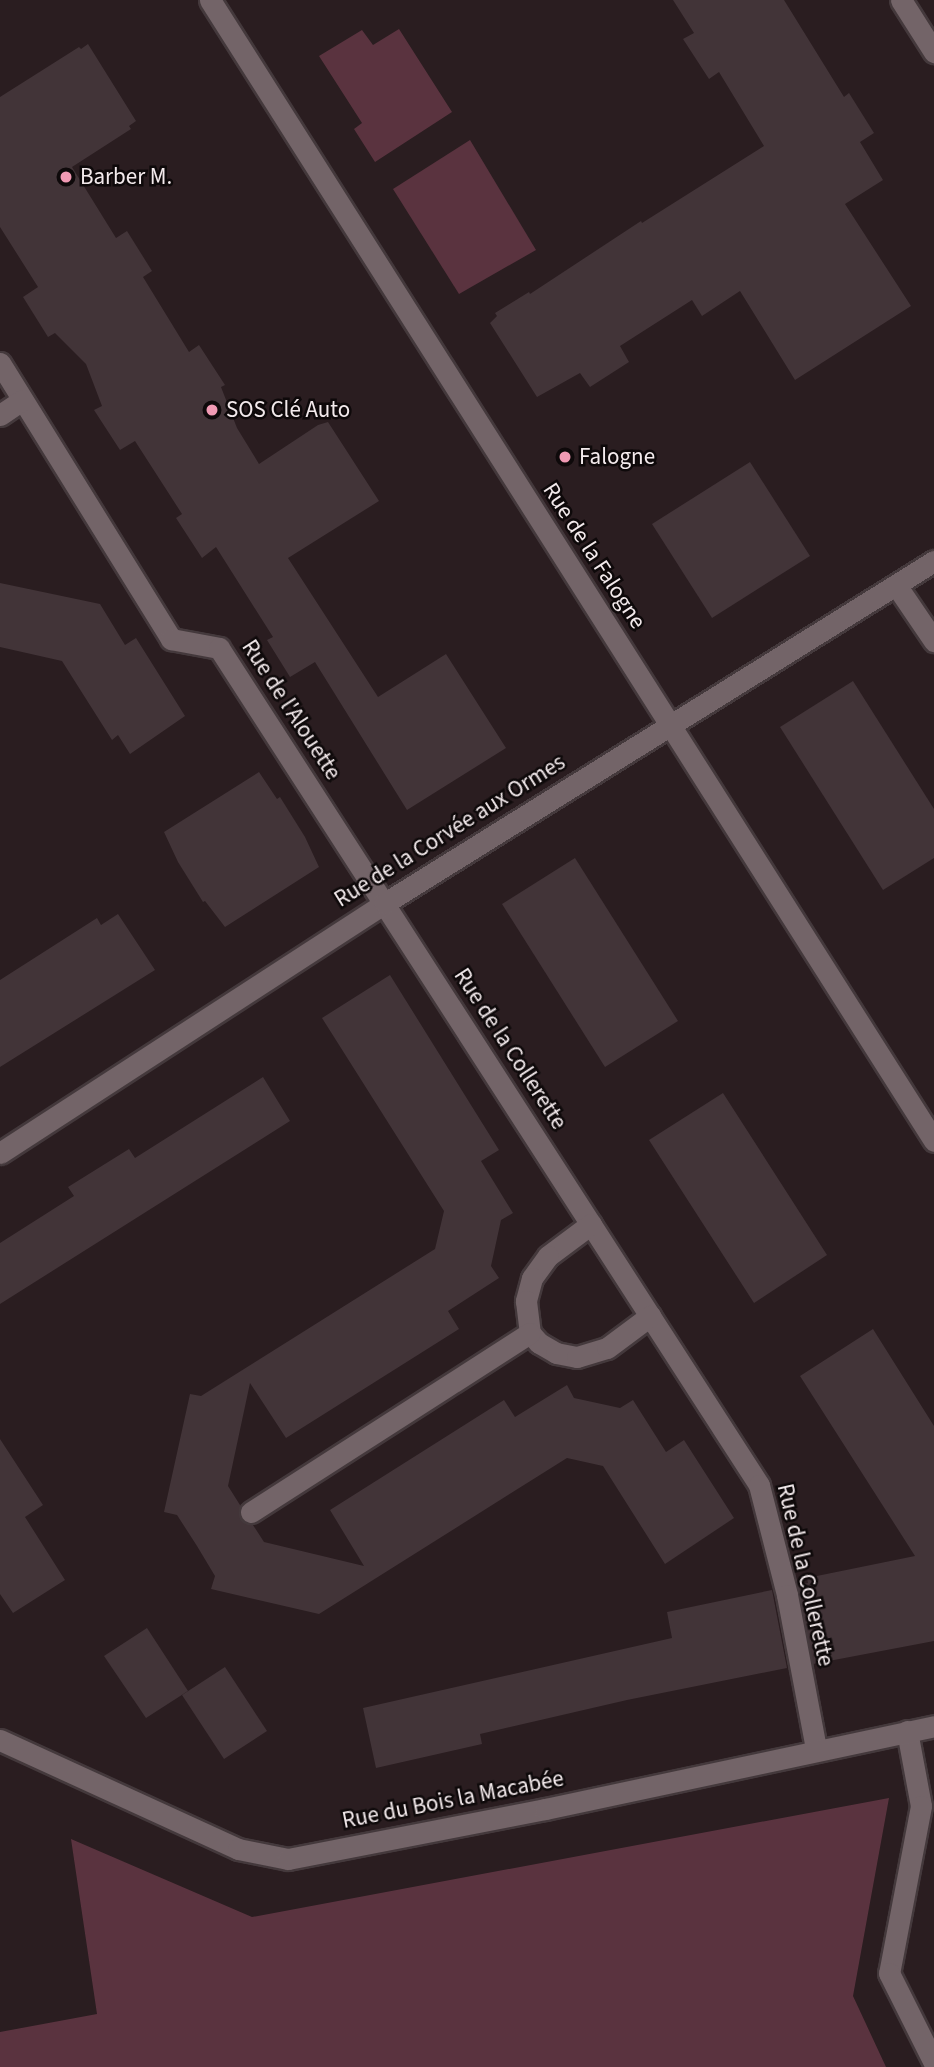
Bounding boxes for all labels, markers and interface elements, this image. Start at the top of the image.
place label: Barber M. [80,163,172,191]
marker: Barber M. [58,169,74,185]
place label: SOS Clé Auto [226,396,350,424]
marker: SOS Clé Auto [204,402,220,418]
place label: Falogne [579,443,655,471]
marker: Falogne [557,449,573,465]
street label: Rue de la Falogne [537,478,651,634]
street label: Rue de l'Alouette [235,635,347,785]
street label: Rue de la Corvée aux Ormes [329,749,571,913]
street label: Rue de la Collerette [448,963,572,1135]
street label: Rue de la Collerette [771,1481,839,1669]
street label: Rue du Bois la Macabée [340,1765,566,1835]

